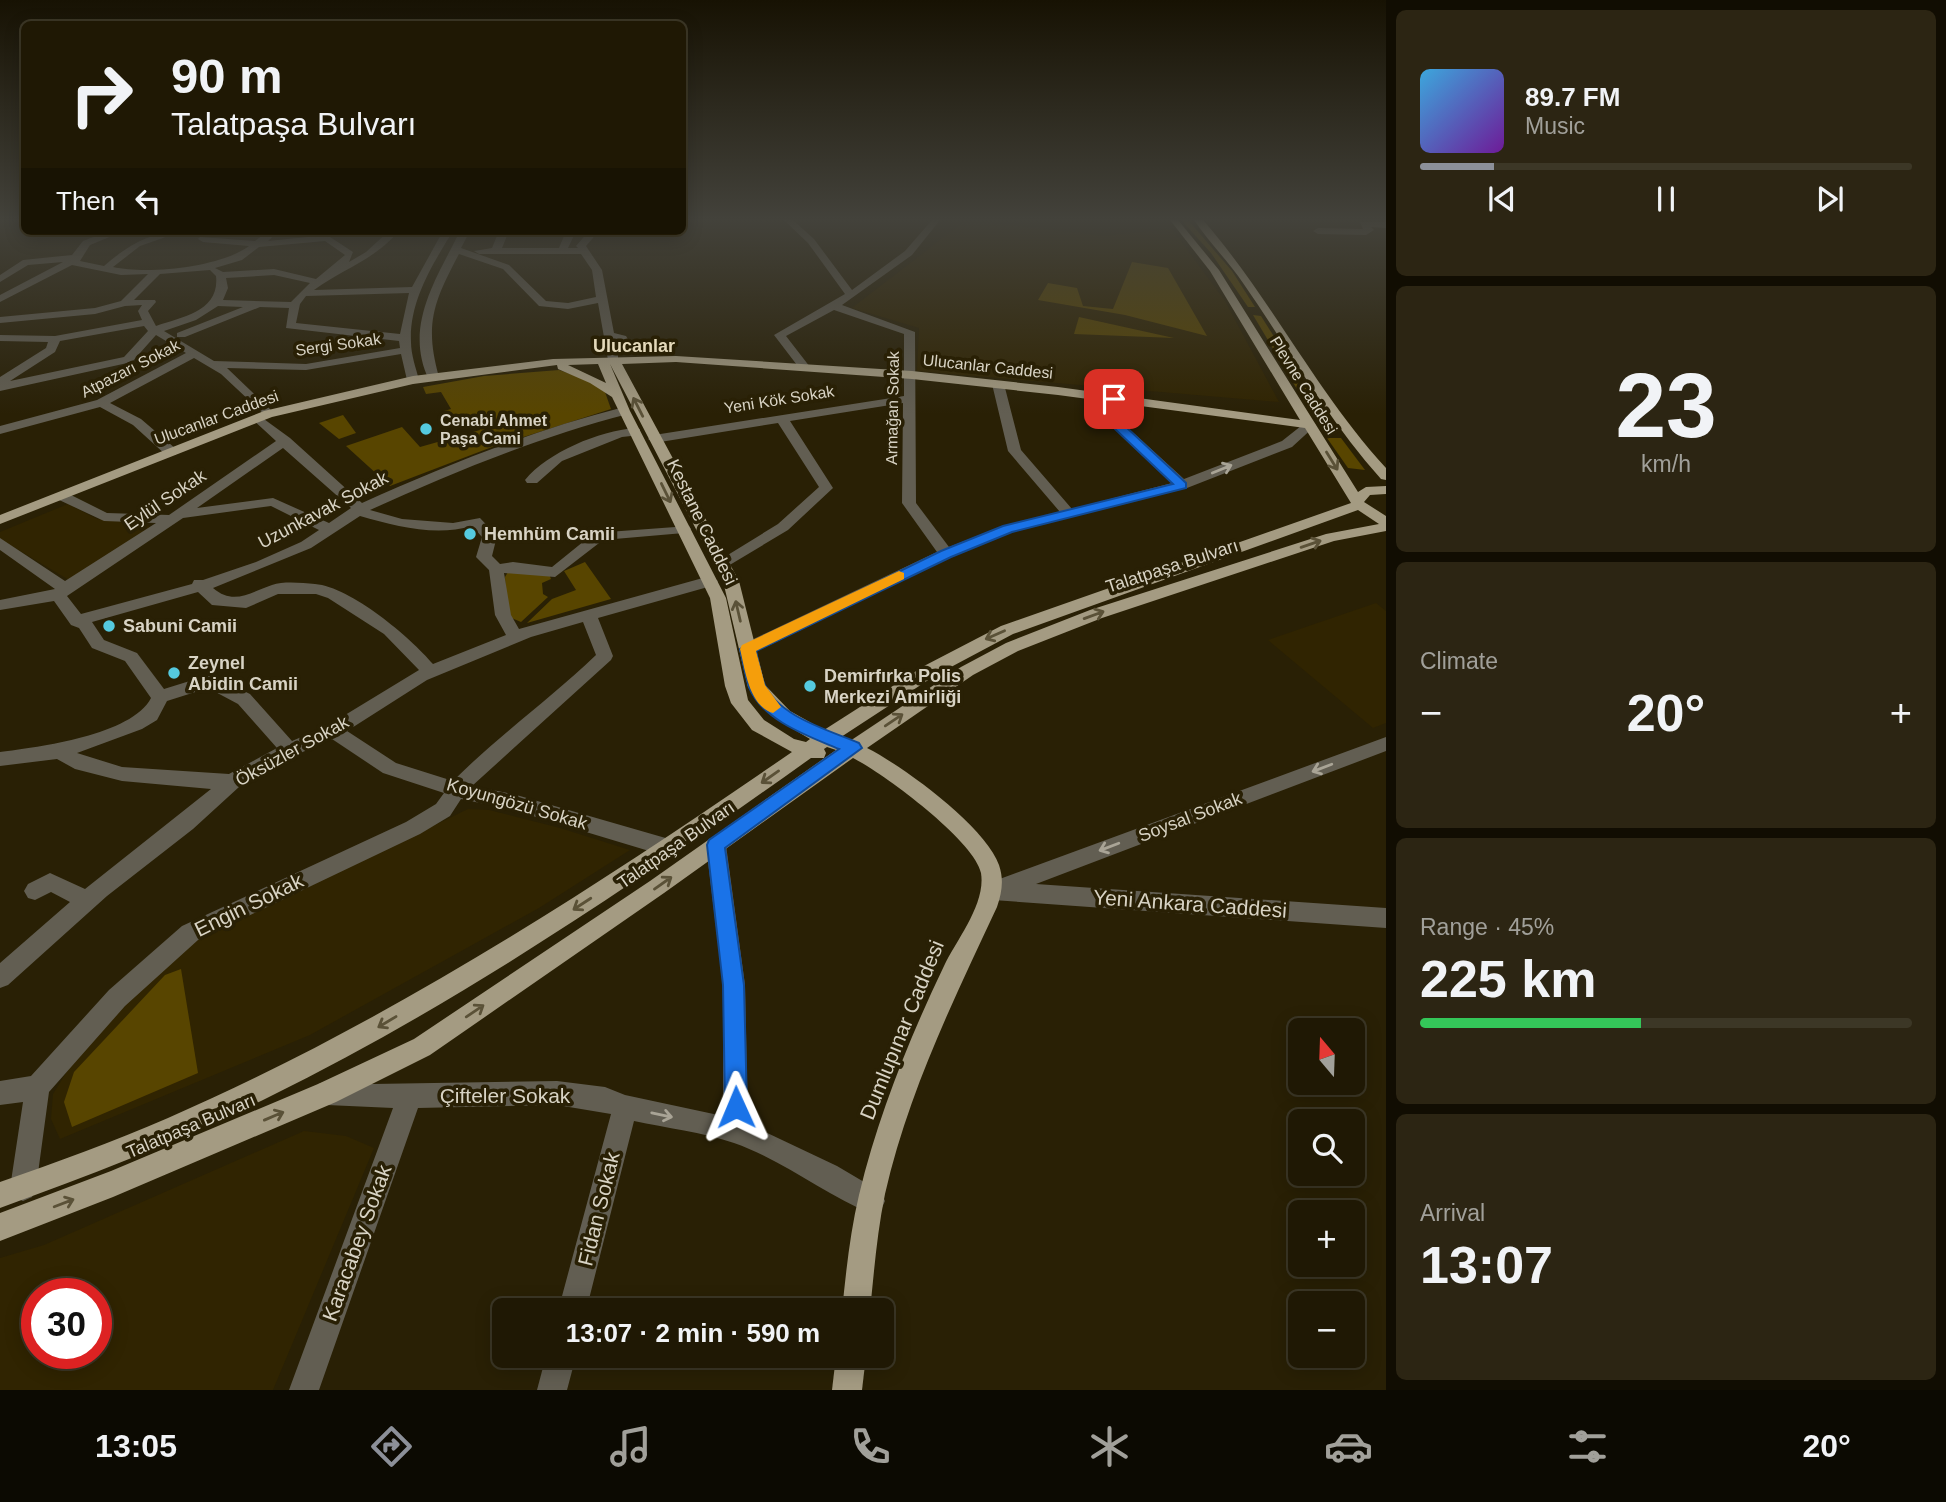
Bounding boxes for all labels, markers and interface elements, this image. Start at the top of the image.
icon: right [56,49,147,140]
text: 90 m [171,49,283,103]
text: 89.7 FM [1525,82,1620,112]
text: Talatpaşa Bulvarı [171,106,416,142]
text: Music [1525,113,1585,139]
icon: previous [1483,180,1521,218]
icon: pause [1647,180,1685,218]
icon: next [1811,180,1849,218]
icon: left [129,182,167,220]
text: Then [56,186,115,216]
street label: Sergi Sokak [294,330,383,359]
street label: Plevne Caddesi [1267,333,1340,437]
street label: Atpazarı Sokak [78,336,183,401]
district label: Ulucanlar [593,336,675,356]
street label: Armağan Sokak [883,350,902,465]
street label: Ulucanlar Caddesi [922,351,1054,382]
text: 23 [1615,355,1717,456]
pin [1084,369,1144,429]
icon: arrive [1095,380,1133,418]
street label: Yeni Kök Sokak [723,382,836,417]
street label: Ulucanlar Caddesi [152,387,281,448]
one-way arrow [631,397,644,418]
place label: Cenabi Ahmet Paşa Cami [440,412,548,447]
marker: Cenabi Ahmet Paşa Cami [418,421,434,437]
one-way arrow [1326,450,1340,470]
text: km/h [1641,451,1691,477]
street label: Kestane Caddesi [663,456,741,588]
one-way arrow [1211,462,1232,475]
street label: Eylül Sokak [120,465,210,535]
street label: Uzunkavak Sokak [255,467,392,553]
one-way arrow [660,482,673,503]
place label: Hemhüm Camii [484,524,615,544]
marker: Hemhüm Camii [462,526,478,542]
street label: Talatpaşa Bulvarı [1103,535,1241,597]
one-way arrow [1299,537,1321,549]
one-way arrow [731,600,744,623]
one-way arrow [1083,608,1105,620]
place label: Sabuni Camii [123,616,237,636]
marker: Sabuni Camii [101,618,117,634]
one-way arrow [985,629,1006,643]
text: Climate [1420,648,1498,674]
place label: Zeynel Abidin Camii [188,653,298,694]
marker: Zeynel Abidin Camii [166,665,182,681]
place label: Demirfırka Polis Merkezi Amirliği [824,666,961,707]
marker: Demirfırka Polis Merkezi Amirliği [802,678,818,694]
text: 20° [1627,684,1705,742]
text: − [1420,692,1442,734]
text: + [1890,692,1912,734]
street label: Öksüzler Sokak [232,711,353,790]
one-way arrow [884,713,903,728]
one-way arrow [1312,762,1334,775]
one-way arrow [761,770,780,784]
street label: Koyungözü Sokak [444,774,590,834]
street label: Soysal Sokak [1136,788,1245,846]
street label: Talatpaşa Bulvarı [614,797,738,893]
one-way arrow [1099,842,1120,855]
street label: Engin Sokak [191,868,307,941]
one-way arrow [653,876,672,890]
street label: Yeni Ankara Caddesi [1092,885,1288,922]
one-way arrow [572,897,592,911]
text: Range · 45% [1420,914,1554,940]
street label: Dumlupınar Caddesi [855,937,948,1123]
text: 225 km [1420,950,1596,1008]
one-way arrow [465,1004,484,1018]
one-way arrow [378,1015,398,1029]
north arrow [1288,1018,1365,1096]
map controls [1288,1018,1365,1368]
position arrow [699,1070,773,1144]
street label: Çifteler Sokak [440,1084,571,1107]
street label: Talatpaşa Bulvarı [124,1090,258,1162]
one-way arrow [263,1108,284,1121]
one-way arrow [650,1109,673,1122]
button: search [1288,1109,1365,1186]
street label: Fidan Sokak [573,1149,624,1268]
street label: Karacabey Sokak [318,1161,396,1324]
one-way arrow [53,1195,74,1208]
button: + [1288,1200,1365,1277]
text: Arrival [1420,1200,1485,1226]
text: 13:07 [1420,1236,1553,1294]
speed limit sign: 30 [21,1278,112,1369]
button: − [1288,1291,1365,1368]
text: 13:07 · 2 min · 590 m [566,1318,820,1348]
icon: directions [367,1422,416,1471]
icon: music [606,1422,655,1471]
icon: phone [846,1422,895,1471]
icon: climate [1085,1422,1134,1471]
icon: car [1324,1422,1373,1471]
icon: filters [1563,1422,1612,1471]
text: 13:05 [95,1428,177,1464]
text: 20° [1802,1428,1851,1464]

